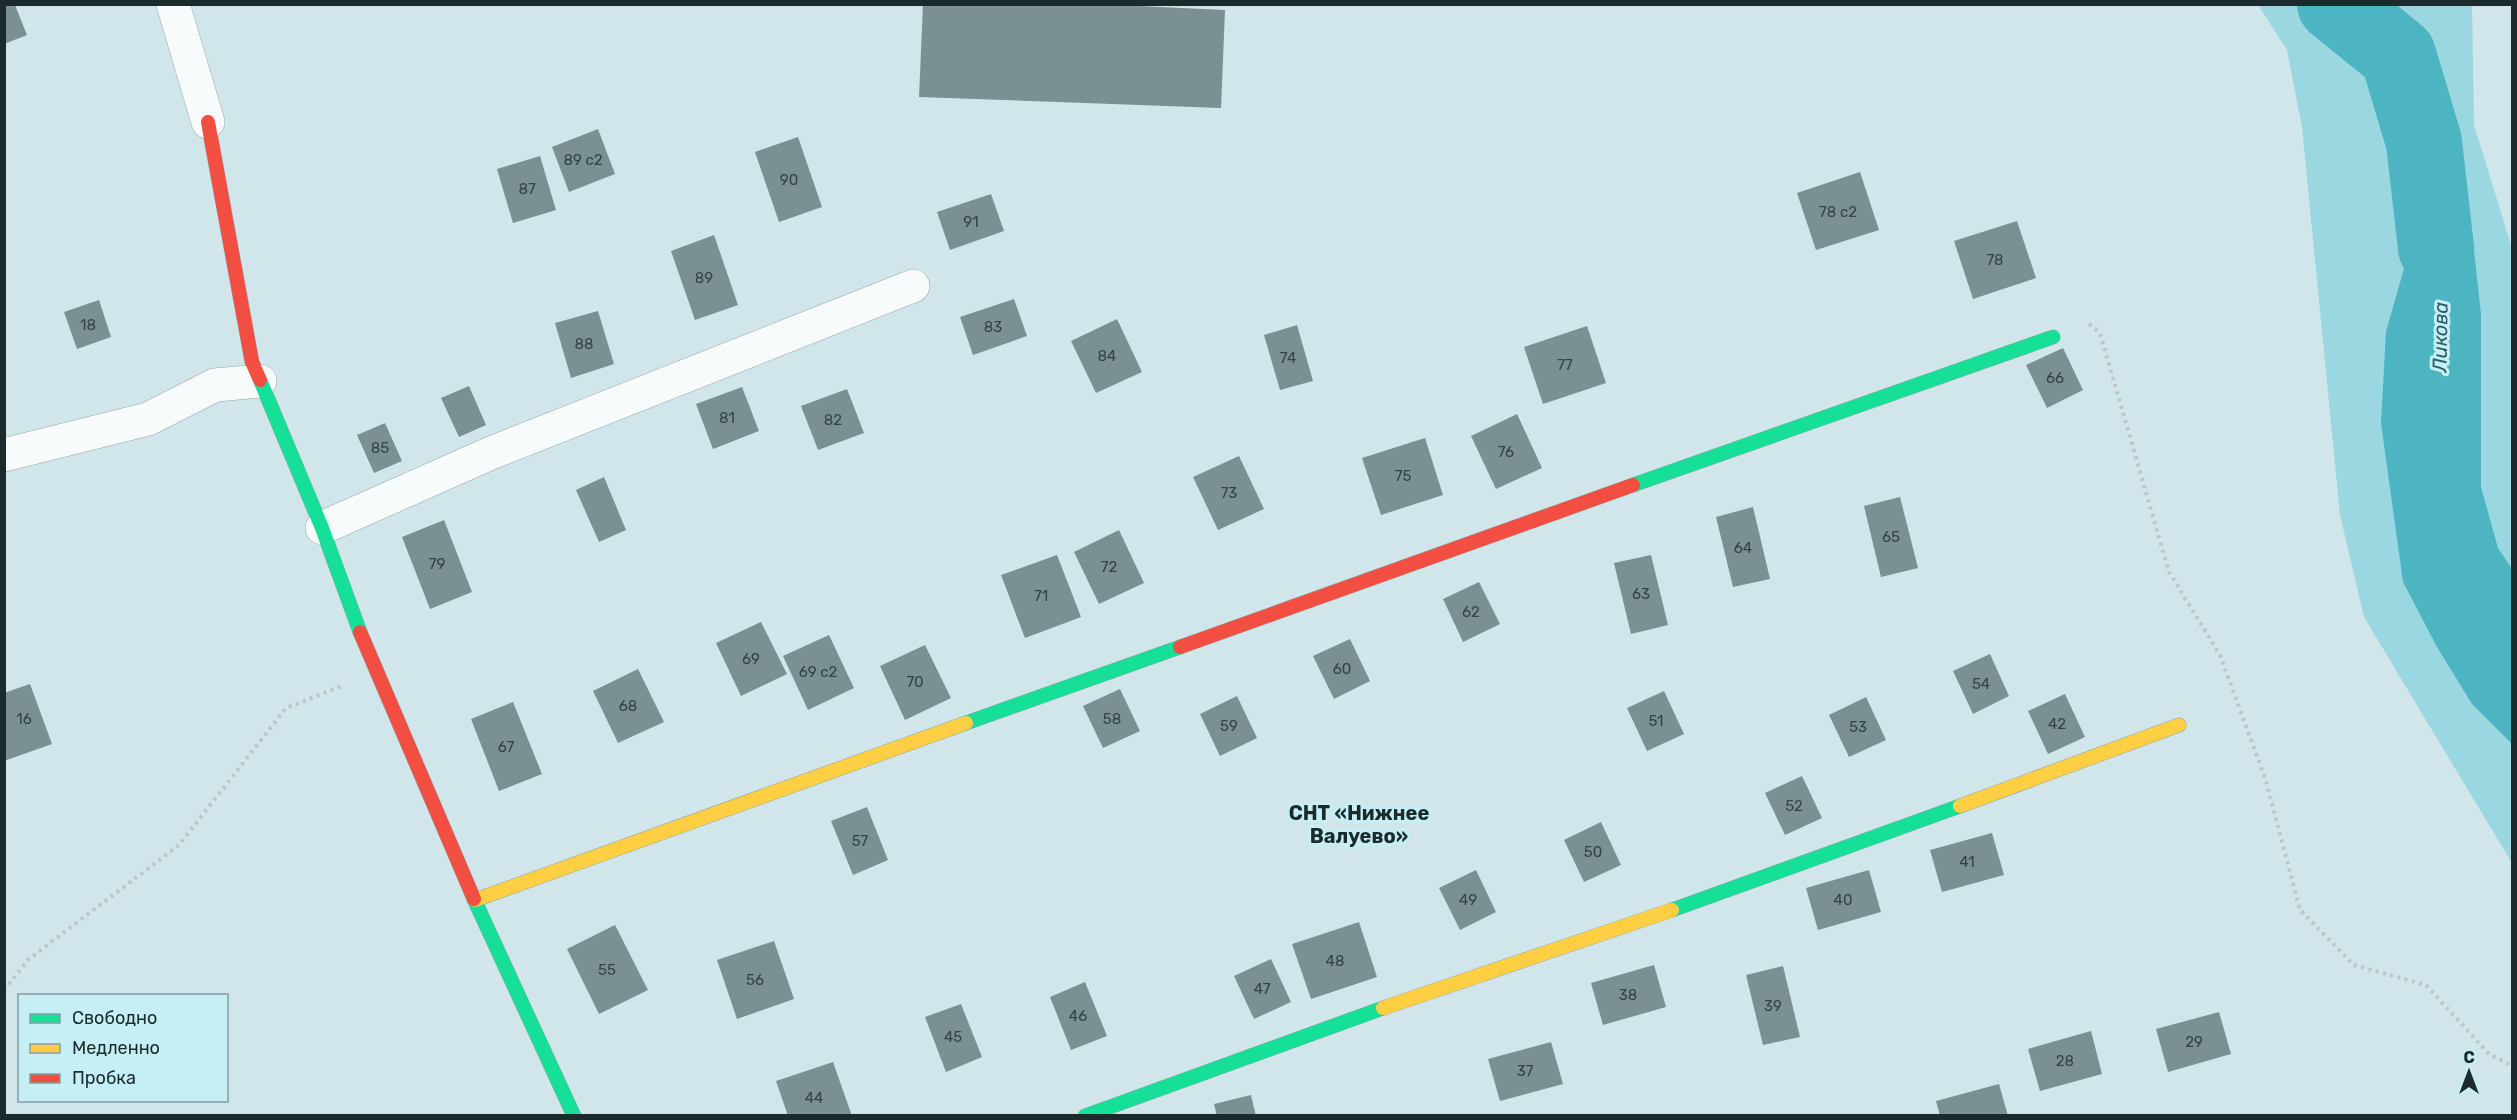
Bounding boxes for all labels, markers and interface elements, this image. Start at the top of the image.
house number: 89 с2 [563,151,603,169]
house number: 90 [780,171,798,189]
house number: 87 [518,180,536,198]
house number: 78 с2 [1819,203,1857,221]
house number: 91 [963,213,979,231]
house number: 78 [1986,251,2004,269]
house number: 89 [695,269,713,287]
water label: Ликова [2427,301,2453,373]
house number: 18 [80,316,96,334]
house number: 83 [984,318,1002,336]
house number: 88 [574,335,594,353]
house number: 84 [1098,347,1116,365]
house number: 74 [1280,349,1296,367]
house number: 77 [1557,356,1573,374]
house number: 66 [2046,369,2064,387]
house number: 81 [719,409,735,427]
house number: 82 [824,411,842,429]
house number: 85 [371,439,389,457]
house number: 76 [1498,443,1514,461]
house number: 75 [1395,467,1411,485]
house number: 73 [1221,484,1237,502]
house number: 65 [1882,528,1900,546]
house number: 64 [1734,539,1752,557]
house number: 79 [429,555,445,573]
house number: 72 [1101,558,1117,576]
house number: 63 [1632,585,1650,603]
house number: 71 [1034,587,1048,605]
house number: 62 [1462,603,1480,621]
house number: 69 [742,650,760,668]
house number: 60 [1333,660,1351,678]
house number: 69 с2 [799,663,838,681]
house number: 70 [906,673,924,691]
house number: 54 [1972,675,1990,693]
house number: 68 [619,697,637,715]
house number: 16 [16,710,32,728]
house number: 58 [1103,710,1121,728]
house number: 51 [1648,712,1664,730]
house number: 42 [2048,715,2066,733]
house number: 59 [1220,717,1238,735]
house number: 53 [1849,718,1867,736]
house number: 67 [498,738,514,756]
house number: 52 [1785,797,1803,815]
district label: СНТ «Нижнее Валуево» [1289,801,1429,848]
house number: 57 [852,832,869,850]
house number: 50 [1584,843,1602,861]
house number: 41 [1959,853,1975,871]
house number: 49 [1459,891,1477,909]
house number: 40 [1834,891,1852,909]
house number: 48 [1326,952,1344,970]
house number: 55 [598,961,616,979]
house number: 56 [746,971,764,989]
house number: 47 [1254,980,1271,998]
house number: 38 [1619,986,1637,1004]
legend [18,994,228,1102]
house number: 39 [1764,997,1782,1015]
text: Свободно [72,1007,157,1029]
house number: 46 [1069,1007,1087,1025]
house number: 45 [944,1028,962,1046]
house number: 29 [2185,1033,2203,1051]
text: Медленно [72,1037,160,1059]
north arrow [2439,1042,2499,1102]
text: С [2463,1048,2475,1067]
house number: 28 [2056,1052,2074,1070]
house number: 37 [1517,1062,1534,1080]
text: Пробка [72,1067,136,1089]
house number: 44 [805,1089,823,1107]

